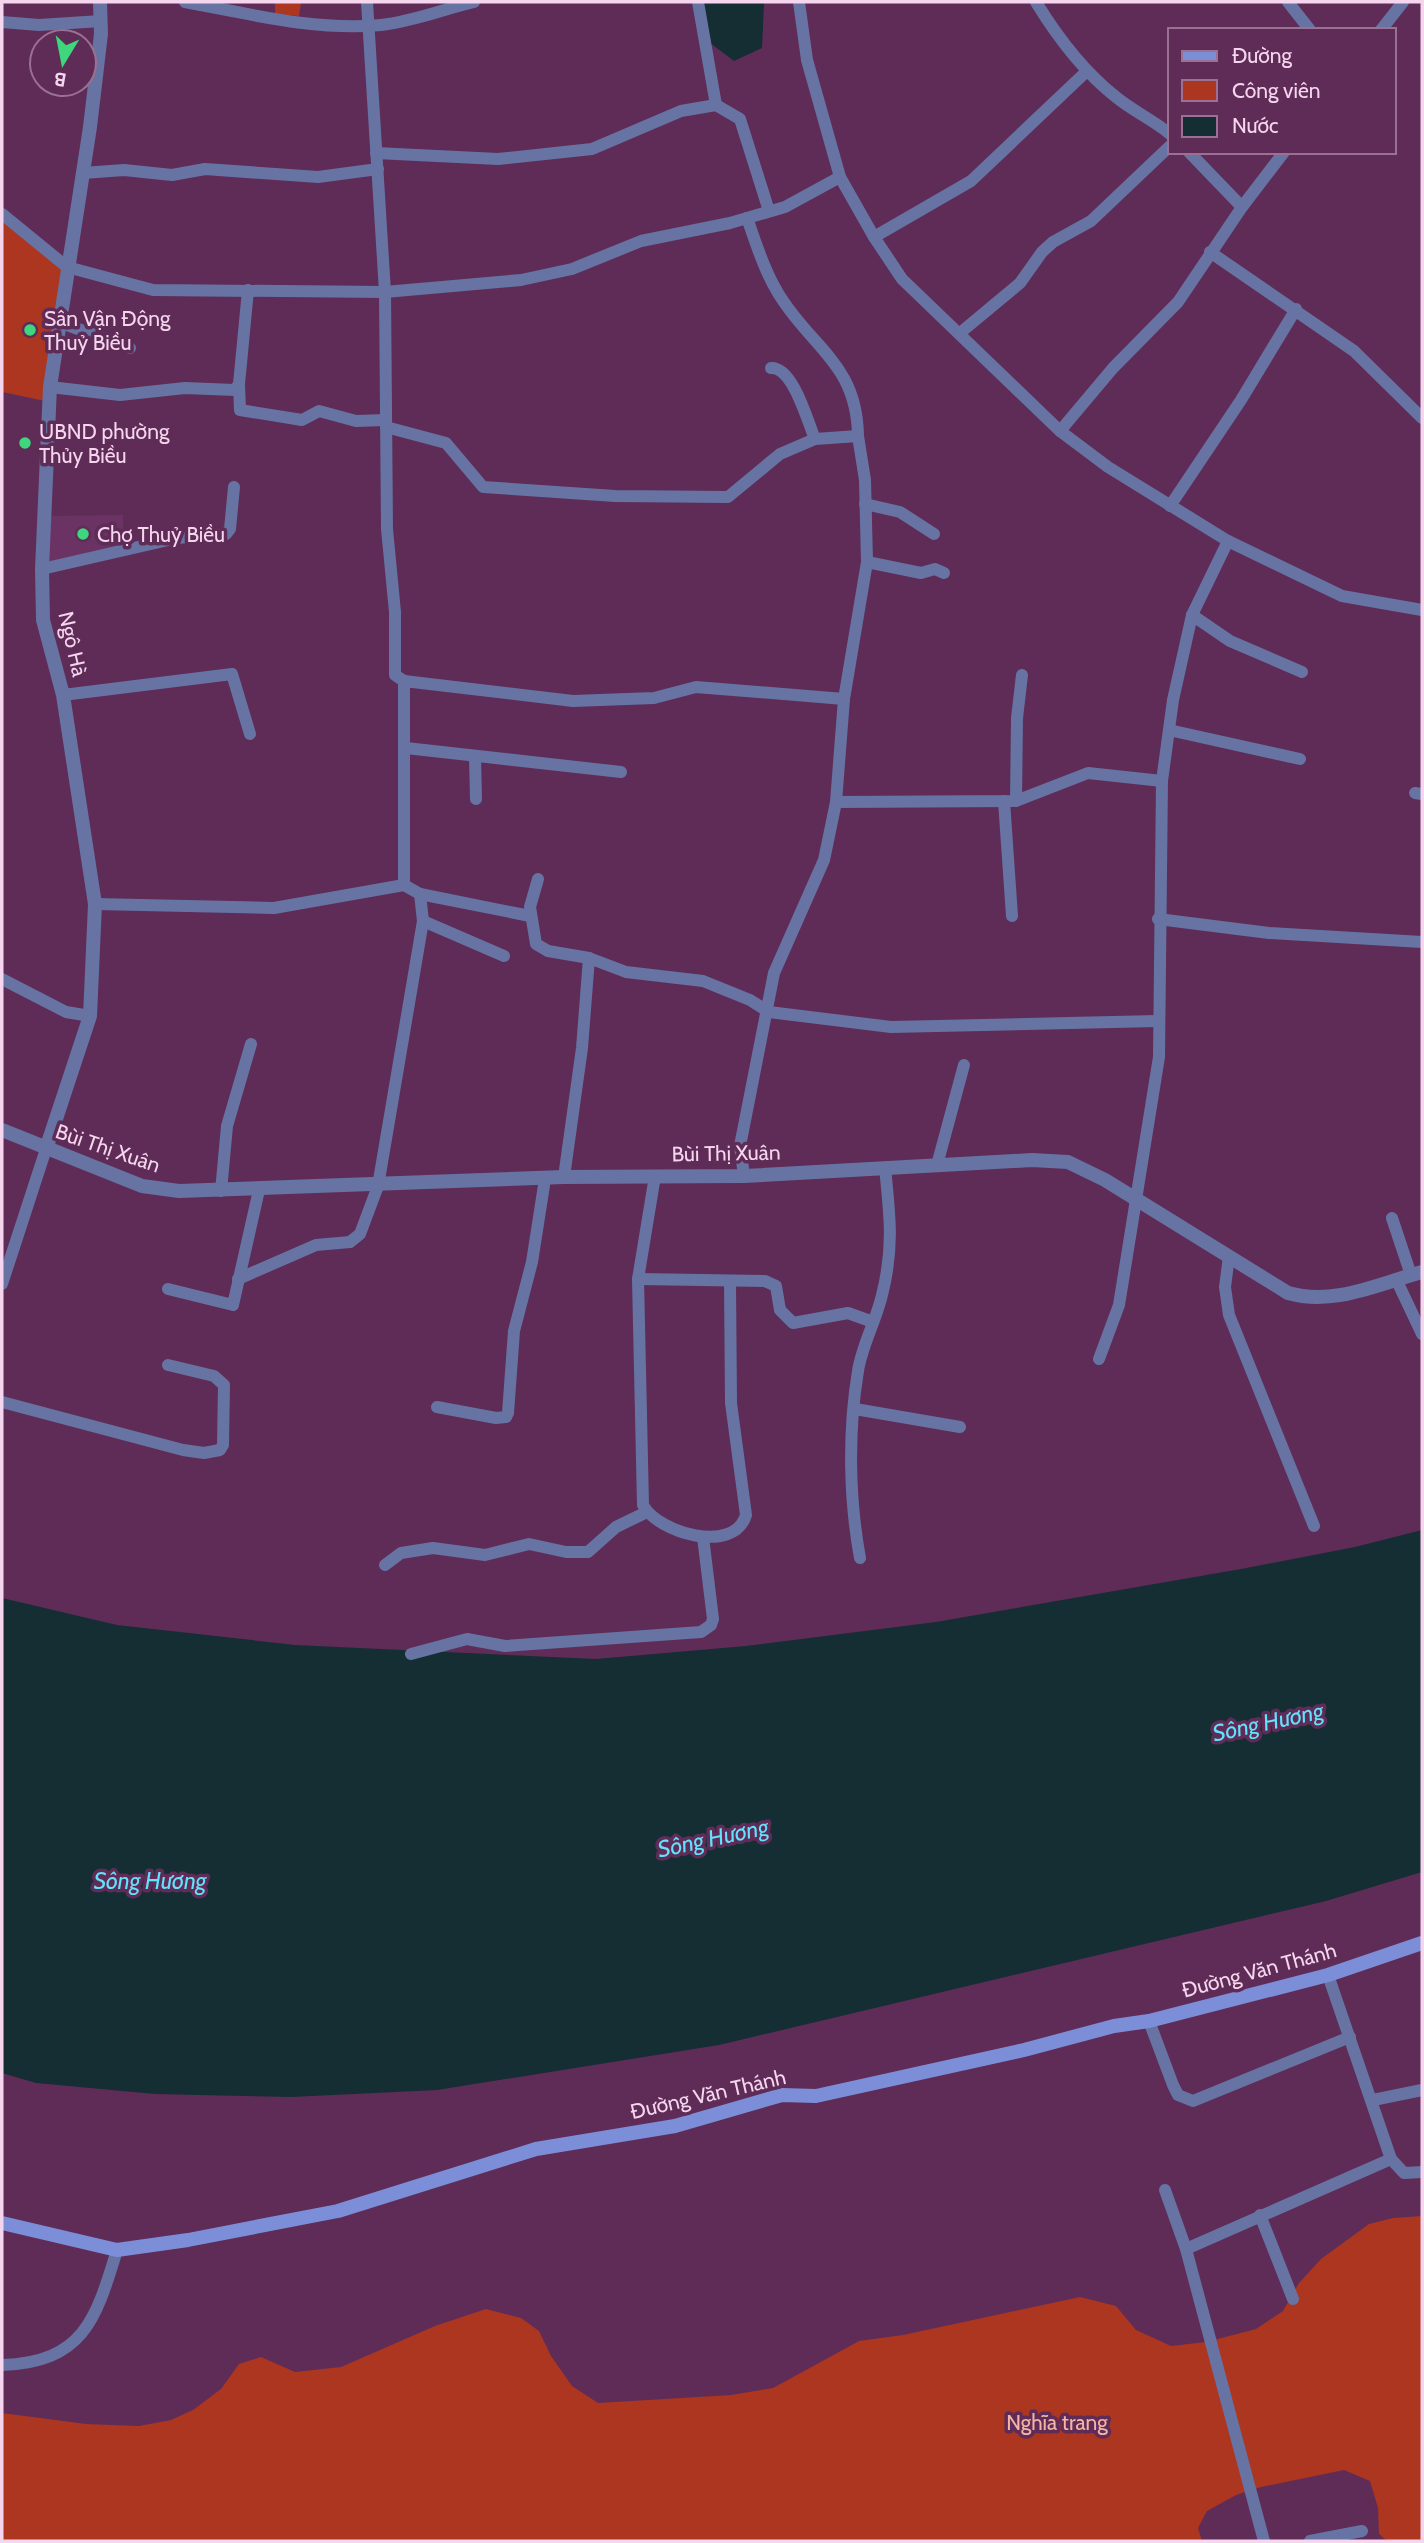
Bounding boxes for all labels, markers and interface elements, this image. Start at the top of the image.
north arrow [28,28,98,98]
legend [1168,28,1396,154]
text: Đường [1232,43,1293,68]
text: B [52,67,68,92]
text: Công viên [1232,78,1320,103]
text: Nước [1232,113,1279,138]
place label: Sân Vận Động Thuỷ Biều [44,306,171,355]
marker: Sân Vận Động Thuỷ Biều [22,322,38,338]
place label: UBND phường Thủy Biều [39,419,170,468]
marker: UBND phường Thủy Biều [17,435,33,451]
place label: Chợ Thuỷ Biều [97,522,225,547]
marker: Chợ Thuỷ Biều [75,526,91,542]
street label: Ngô Hà [53,609,93,679]
street label: Bùi Thị Xuân [52,1118,164,1178]
street label: Bùi Thị Xuân [671,1140,781,1166]
water label: Sông Hương [1210,1696,1327,1747]
water label: Sông Hương [655,1812,772,1863]
water label: Sông Hương [94,1867,208,1895]
street label: Đường Văn Thánh [1179,1937,1339,2003]
street label: Đường Văn Thánh [628,2064,788,2124]
park label: Nghĩa trang [1006,2410,1108,2435]

